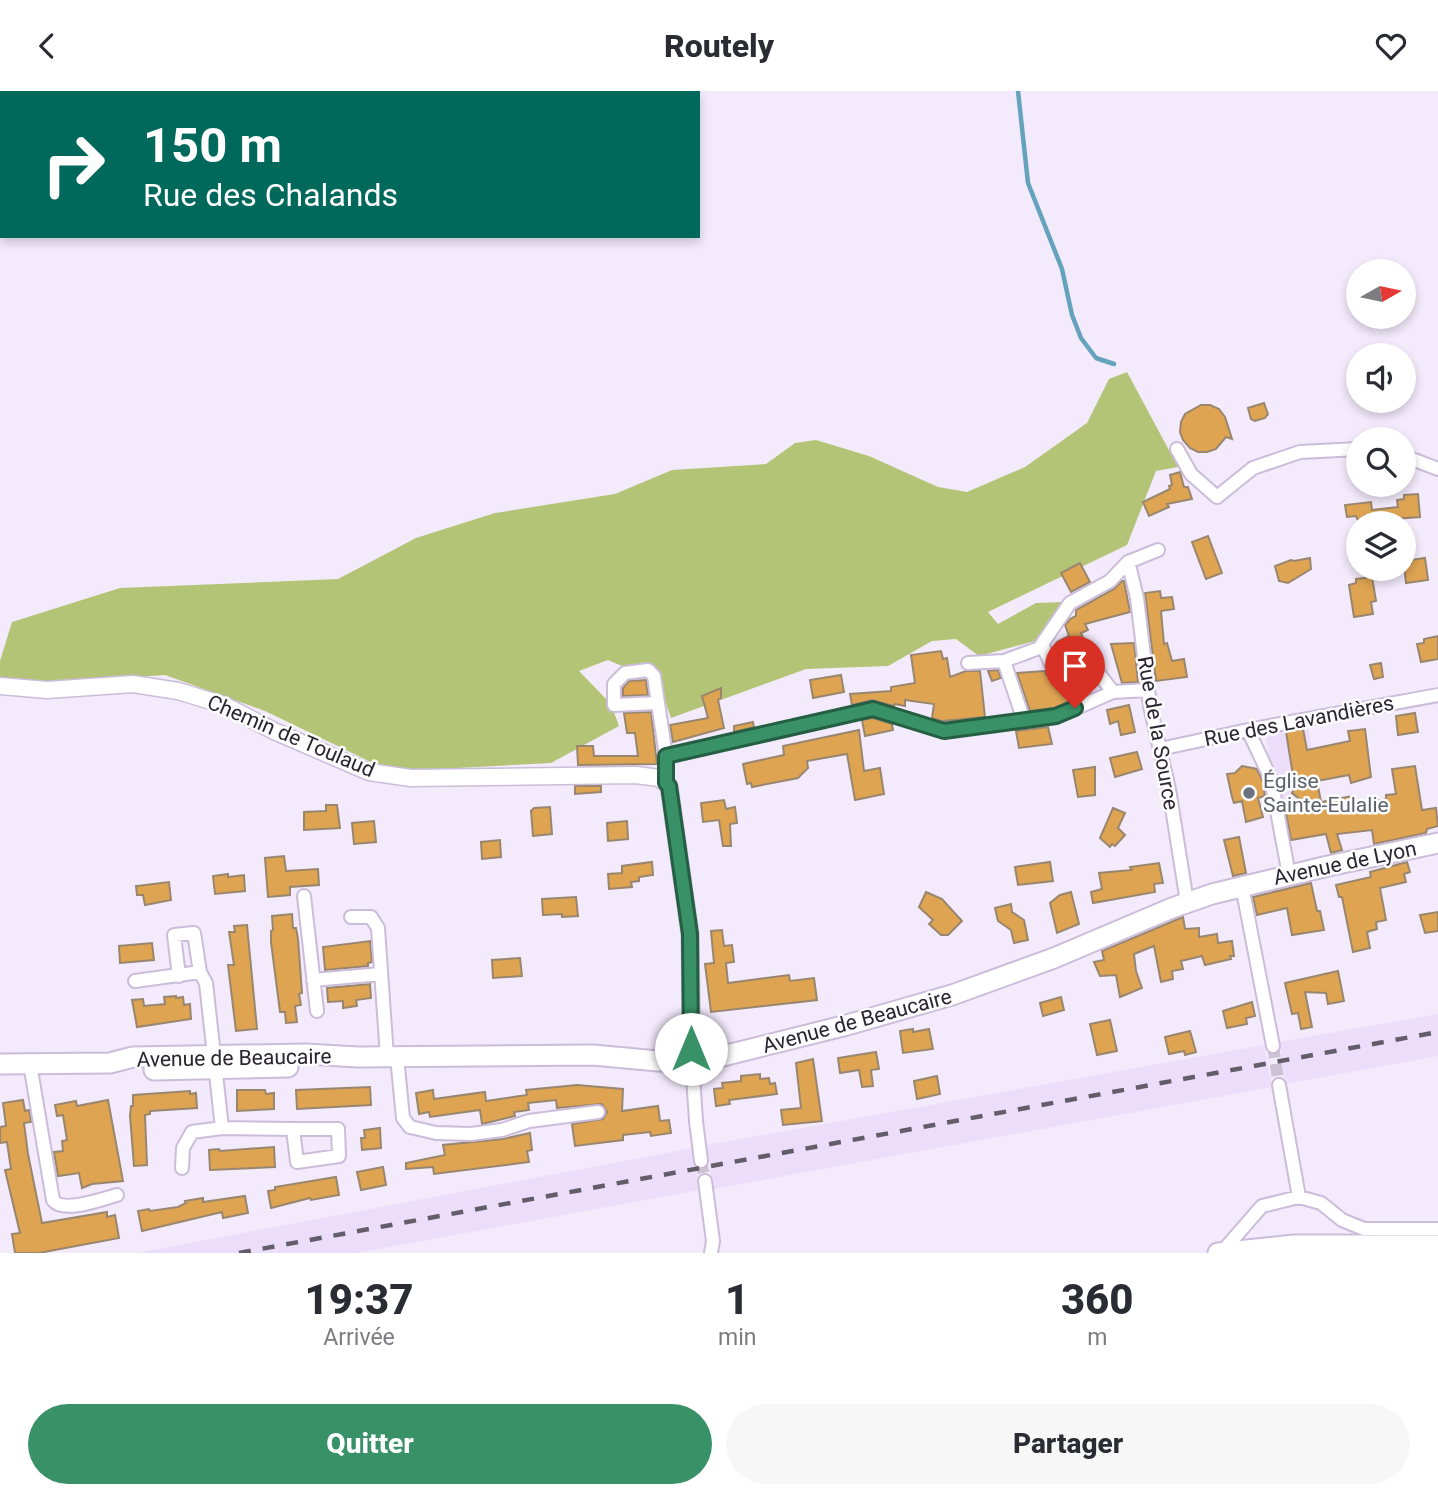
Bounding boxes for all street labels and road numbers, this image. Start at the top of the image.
street label: Rue de la Source [1133,654,1183,812]
street label: Chemin de Toulaud [204,690,378,782]
street label: Rue des Lavandières [1202,691,1396,751]
street label: Avenue de Lyon [1271,836,1419,890]
street label: Avenue de Beaucaire [760,984,954,1058]
street label: Avenue de Beaucaire [136,1044,332,1072]

